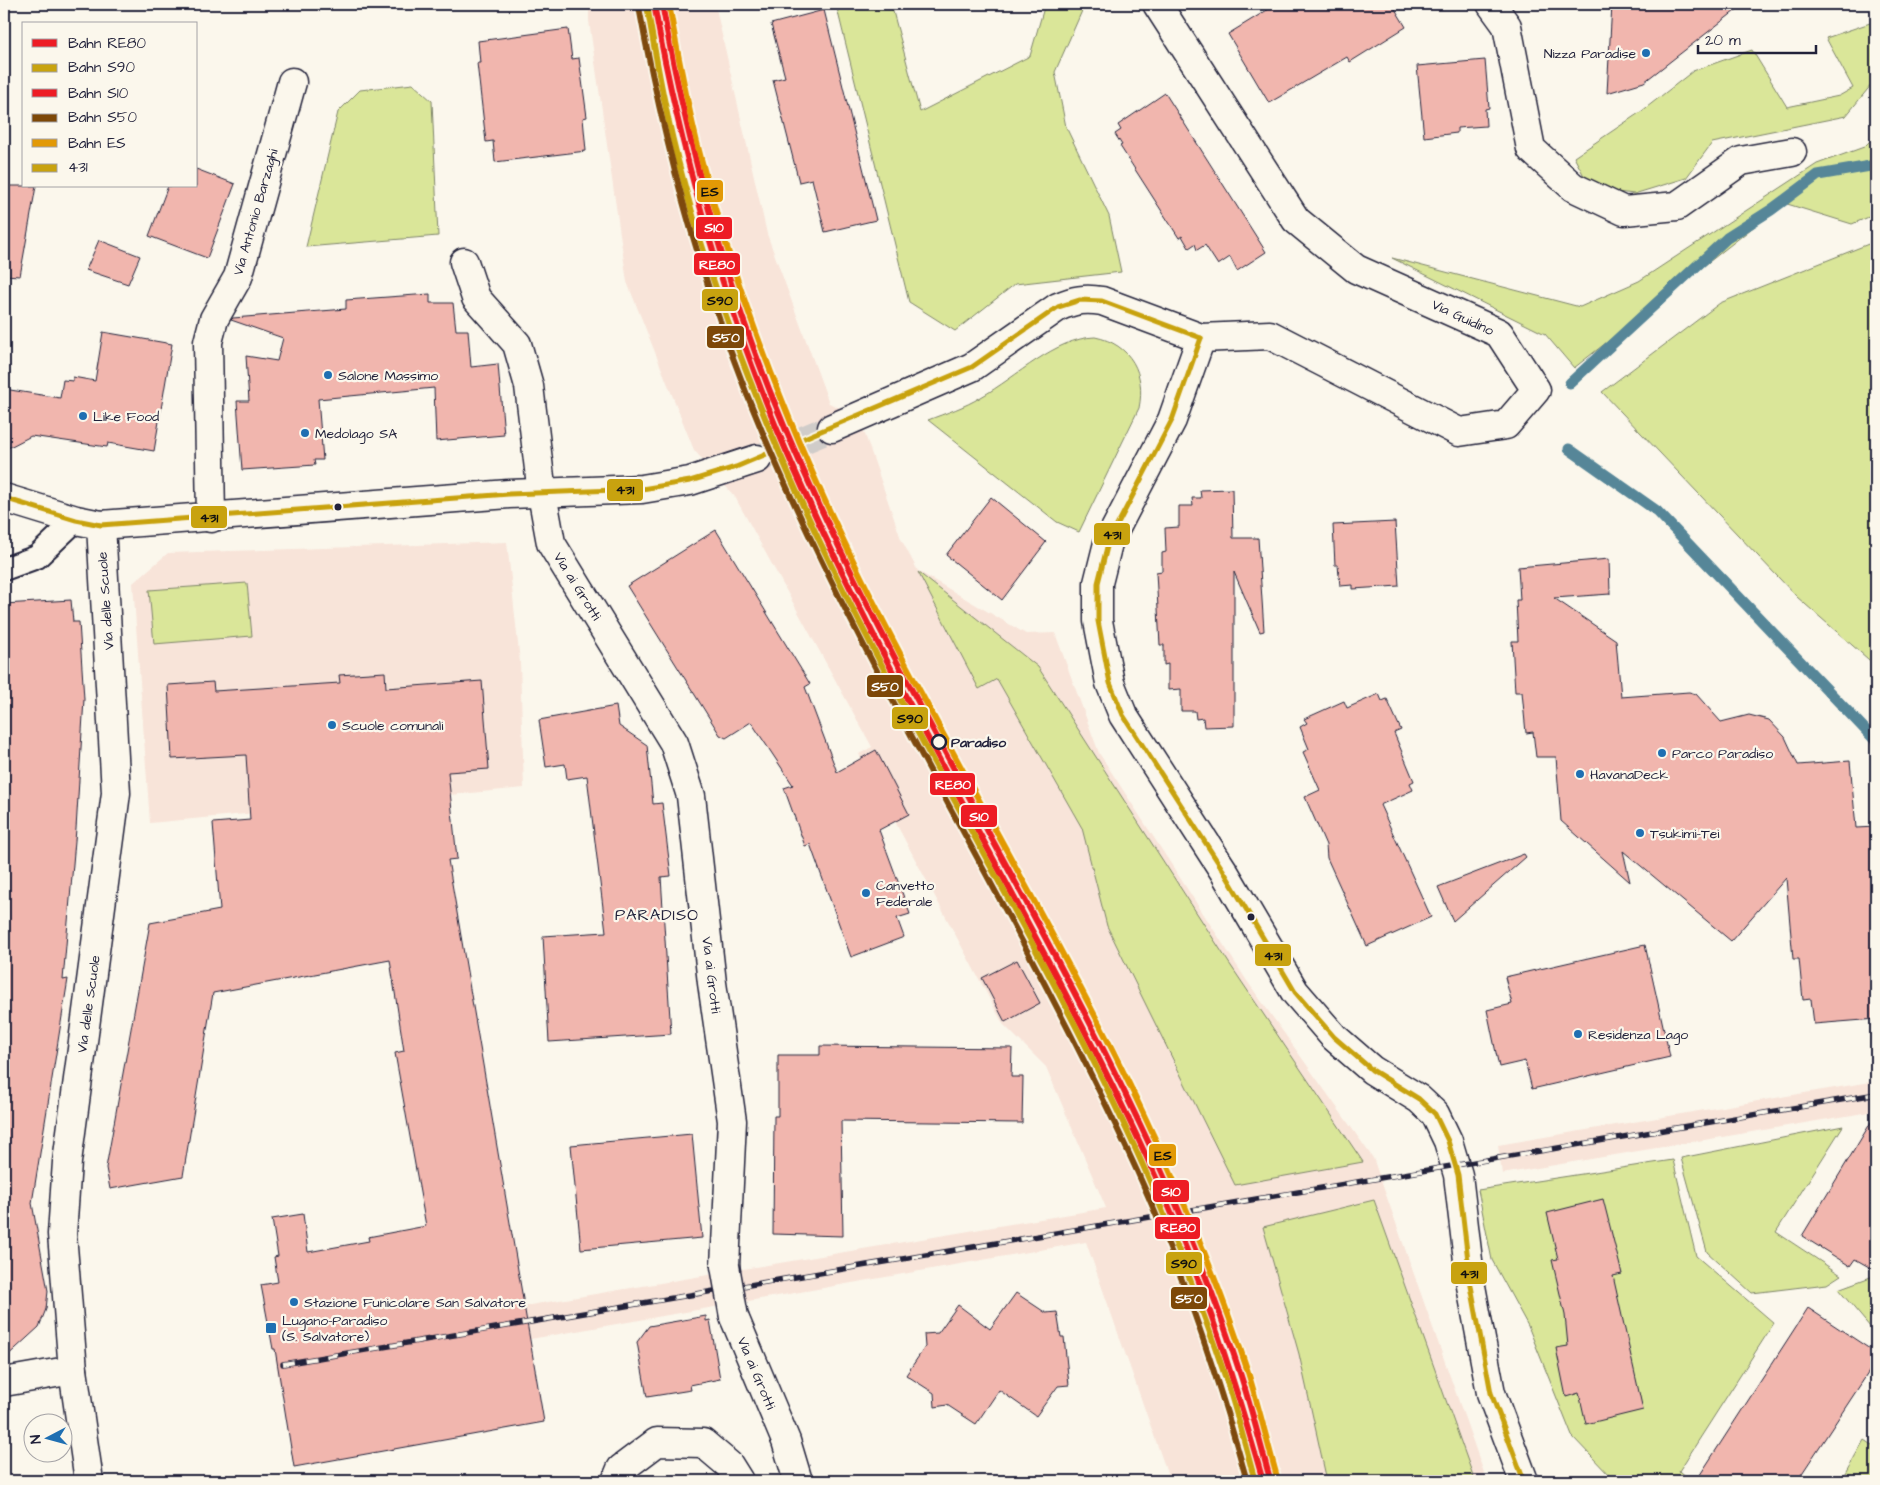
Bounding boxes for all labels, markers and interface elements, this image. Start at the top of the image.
legend [22,22,198,188]
scale bar [1698,22,1815,54]
text: 20 m [1705,30,1741,51]
text: Bahn RE80 [68,33,147,54]
place label: Nizza Paradise [1544,44,1636,64]
marker: Nizza Paradise [1640,47,1652,59]
text: Bahn S90 [68,57,135,78]
text: Bahn S10 [68,83,129,104]
text: Bahn S50 [68,107,137,128]
text: Bahn ES [68,133,126,154]
street label: Via Antonio Barzaghi [228,147,284,278]
text: 431 [68,157,88,178]
line badge: ES [696,179,724,203]
text: ES [701,182,719,202]
line badge: S10 [695,216,733,240]
text: S10 [703,218,724,238]
line badge: RE80 [693,252,741,276]
text: RE80 [699,255,735,275]
line badge: S90 [701,288,739,312]
text: S90 [706,291,733,311]
street label: Via Guidino [1428,295,1497,341]
line badge: S50 [706,325,745,349]
text: S50 [711,328,740,348]
place label: Salone Massimo [338,366,438,386]
marker: Salone Massimo [322,369,334,381]
place label: Like Food [93,407,159,427]
marker: Like Food [77,410,89,422]
place label: Medolago SA [315,424,397,444]
marker: Medolago SA [299,427,311,439]
line badge: 431 [606,478,644,502]
text: 431 [616,480,634,500]
unlabelled marker [333,502,343,512]
line badge: 431 [190,505,228,529]
text: 431 [200,508,218,528]
line badge: 431 [1093,522,1131,546]
text: 431 [1103,525,1121,545]
street label: Via ai Grotti [548,548,606,625]
street label: Via delle Scuole [93,551,119,651]
line badge: S50 [866,674,904,698]
text: S50 [870,677,899,697]
line badge: S90 [891,706,929,730]
text: S90 [896,709,923,729]
place label: Scuole comunali [342,716,443,736]
marker: Scuole comunali [326,719,338,731]
place label: Paradiso [951,733,1006,753]
marker: Paradiso [931,734,947,750]
place label: Parco Paradiso [1672,744,1773,764]
marker: Parco Paradiso [1656,747,1668,759]
place label: HavanaDeck [1590,765,1669,785]
marker: HavanaDeck [1574,768,1586,780]
line badge: RE80 [929,772,976,796]
text: RE80 [935,775,971,795]
line badge: S10 [960,804,998,828]
text: S10 [968,807,989,827]
place label: Tsukimi-Tei [1650,824,1719,844]
marker: Tsukimi-Tei [1634,827,1646,839]
place label: Canvetto Federale [876,876,934,912]
marker: Canvetto Federale [860,887,872,899]
district label: PARADISO [615,904,699,926]
unlabelled marker [1246,912,1256,922]
street label: Via ai Grotti [696,936,726,1015]
line badge: 431 [1254,943,1292,967]
text: 431 [1264,946,1282,966]
street label: Via delle Scuole [72,954,106,1054]
place label: Residenza Lago [1588,1025,1688,1045]
marker: Residenza Lago [1572,1028,1584,1040]
line badge: ES [1148,1143,1177,1167]
text: ES [1154,1146,1172,1166]
line badge: S10 [1152,1179,1190,1203]
text: S10 [1160,1182,1181,1202]
line badge: RE80 [1154,1216,1201,1240]
text: RE80 [1160,1218,1196,1238]
line badge: S90 [1165,1251,1203,1275]
text: S90 [1170,1254,1197,1274]
line badge: 431 [1450,1261,1488,1285]
text: 431 [1460,1264,1478,1284]
line badge: S50 [1170,1286,1208,1310]
text: S50 [1174,1289,1203,1309]
place label: Stazione Funicolare San Salvatore [304,1293,526,1313]
marker: Stazione Funicolare San Salvatore [288,1296,300,1308]
place label: Lugano-Paradiso (S. Salvatore) [282,1311,388,1347]
marker: Lugano-Paradiso (S. Salvatore) [264,1321,278,1335]
street label: Via ai Grotti [732,1334,780,1413]
north arrow [22,1412,72,1462]
text: N [26,1434,46,1445]

